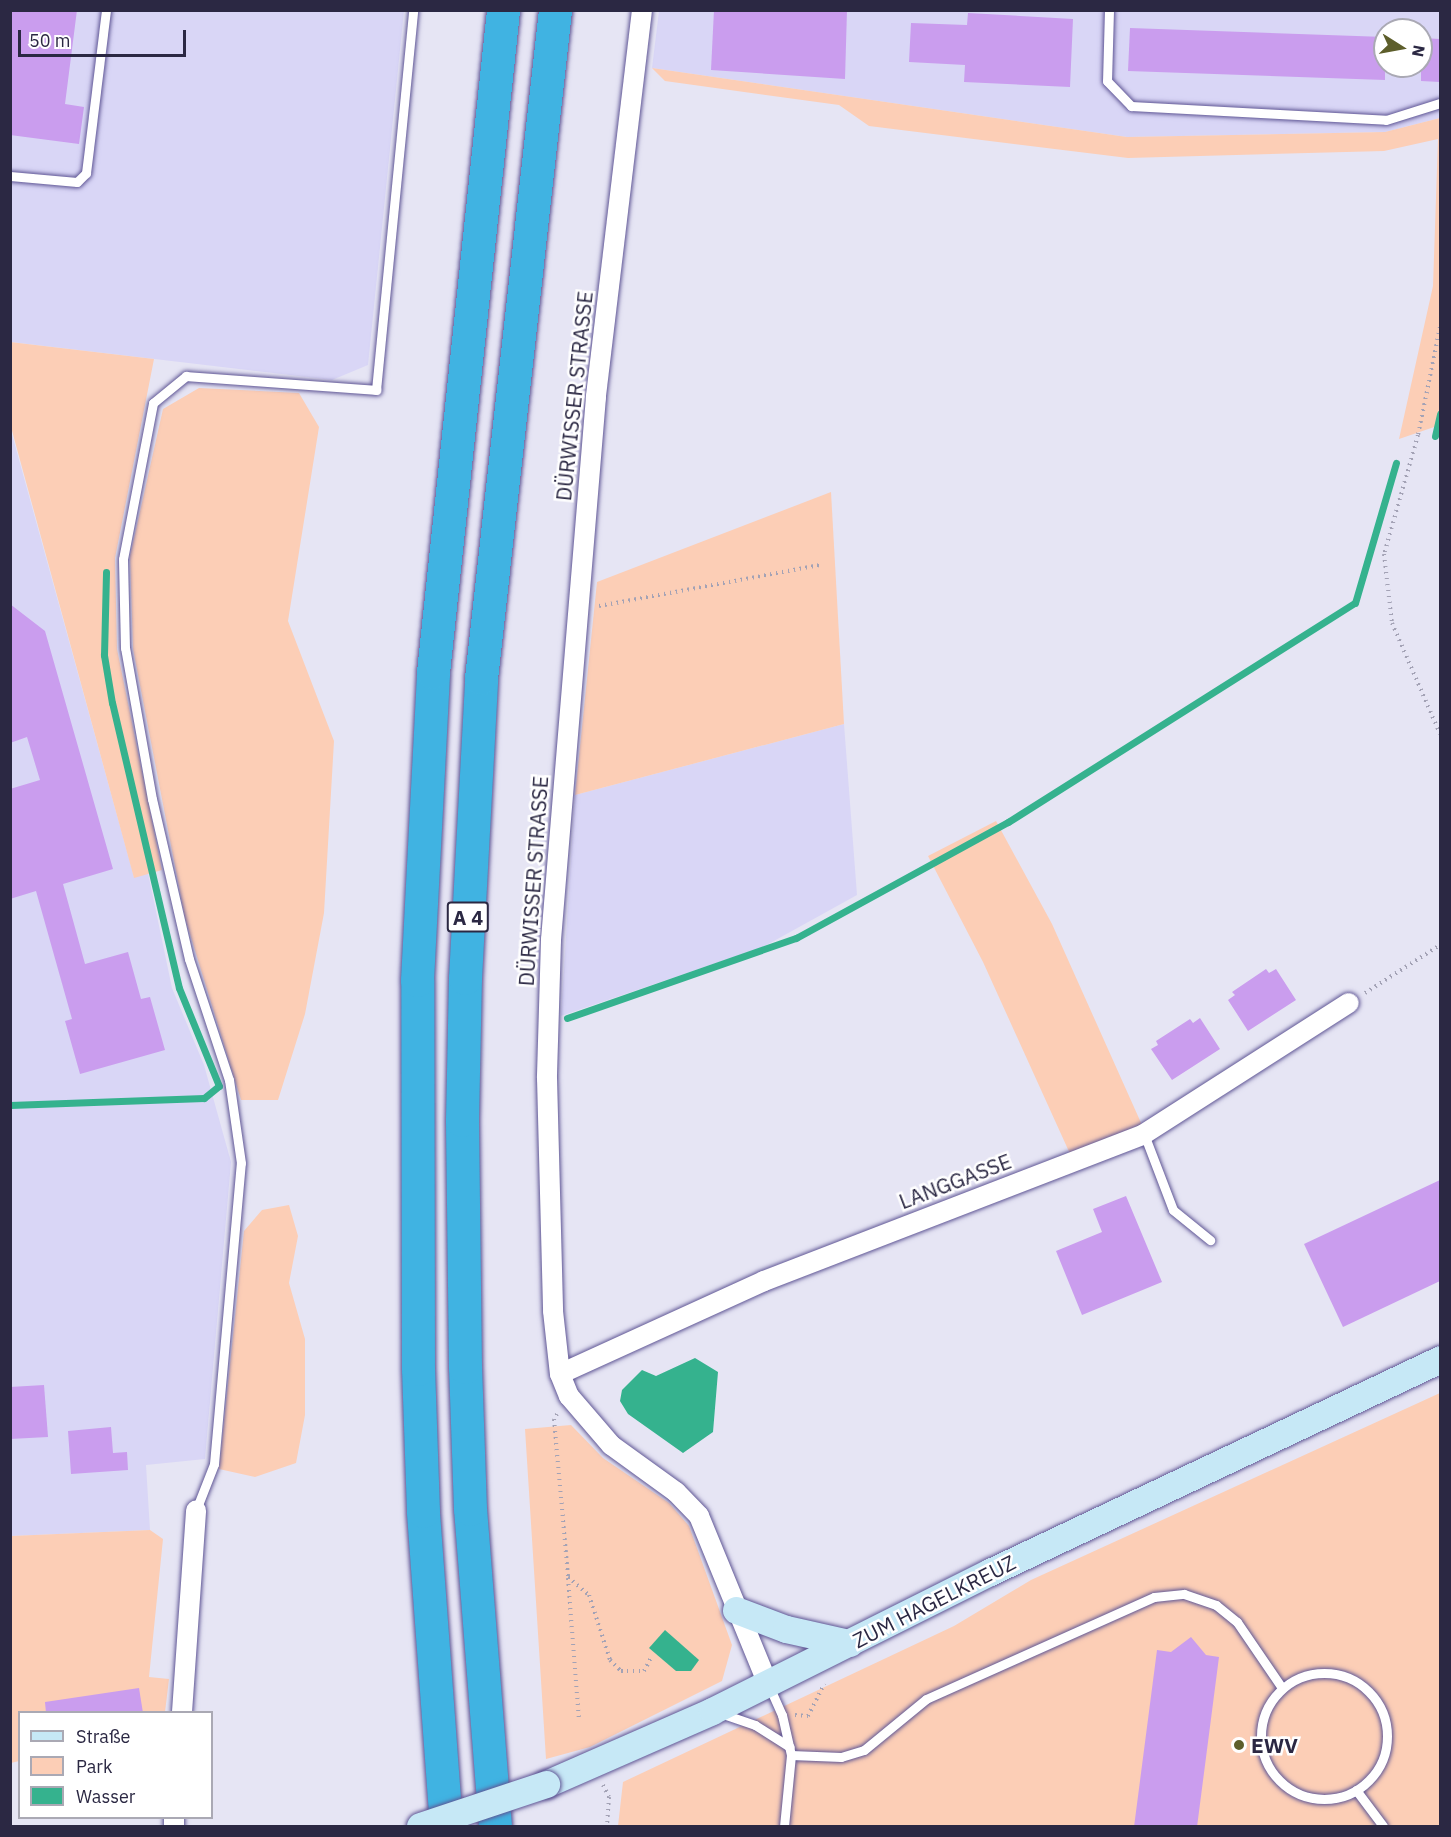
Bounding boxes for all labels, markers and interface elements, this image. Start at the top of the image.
scale bar [21,18,189,56]
north arrow [1373,18,1433,78]
text: 50 m [29,29,71,52]
text: N [1408,43,1430,59]
street label: DÜRWISSER STRASSE [550,290,598,502]
street label: DÜRWISSER STRASSE [513,775,553,987]
road number: A 4 [446,900,490,934]
street label: LANGGASSE [895,1148,1015,1214]
street label: ZUM HAGELKREUZ [848,1549,1020,1653]
legend [18,1711,213,1819]
text: Straße [76,1725,130,1748]
place label: EWV [1251,1732,1298,1758]
marker: EWV [1232,1738,1246,1752]
text: Park [76,1755,112,1778]
text: Wasser [76,1785,135,1808]

